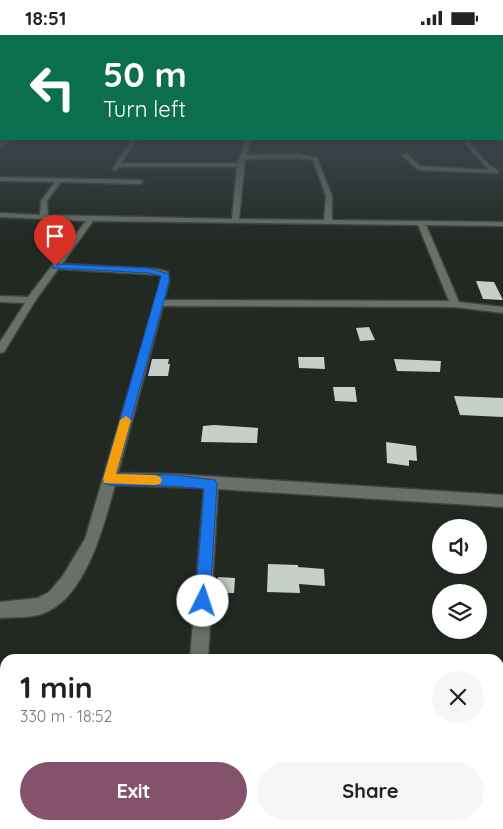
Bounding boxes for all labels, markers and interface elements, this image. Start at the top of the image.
text: 18:51 [25,6,66,30]
text: 50 m [103,52,187,96]
icon: left [20,55,85,120]
text: Turn left [103,95,186,123]
pin [34,215,76,266]
icon: arrive [41,222,69,250]
map controls [432,519,487,639]
button: sound [432,519,487,574]
position arrow [176,574,228,626]
button: layers [432,584,487,639]
text: 1 min [20,668,93,706]
button: close [432,671,484,723]
text: 330 m · 18:52 [20,706,112,726]
button: Exit [20,762,247,820]
button: Share [257,762,484,820]

